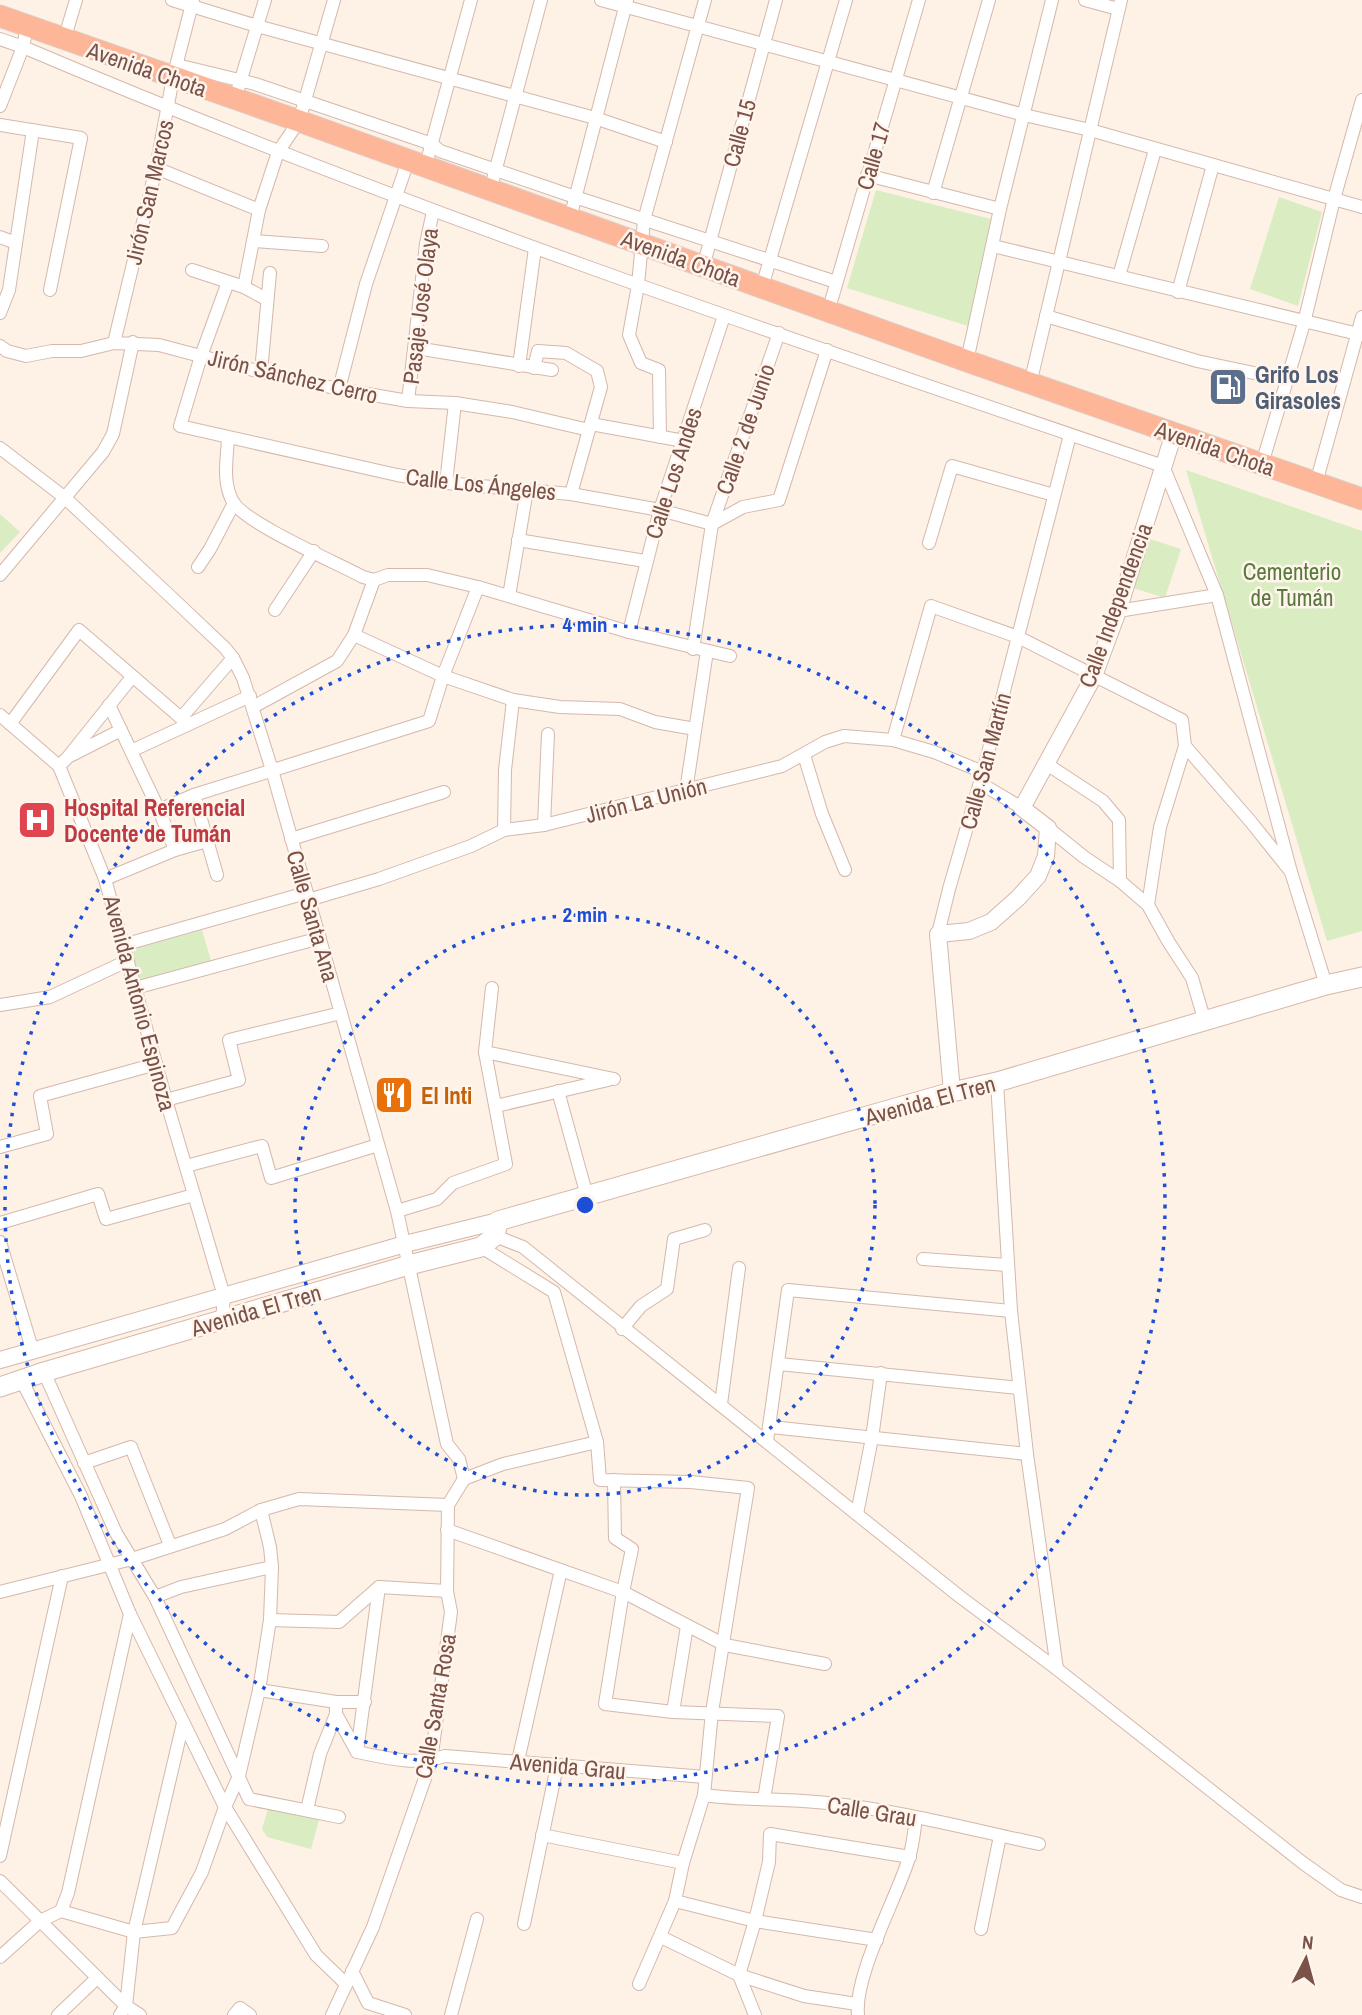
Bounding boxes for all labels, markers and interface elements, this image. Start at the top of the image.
street label: Avenida Chota [82,34,211,104]
street label: Calle 15 [715,96,763,170]
street label: Jirón San Marcos [117,117,181,267]
street label: Calle 17 [849,118,897,194]
street label: Avenida Chota [616,222,745,294]
street label: Pasaje José Olaya [395,226,445,386]
street label: Jirón Sánchez Cerro [205,341,381,411]
place label: Grifo Los Girasoles [1255,359,1341,416]
street label: Calle 2 de Junio [708,360,782,498]
fuel station icon: Grifo Los Girasoles [1207,366,1249,408]
street label: Calle Los Andes [637,403,709,543]
street label: Avenida Chota [1150,413,1279,483]
street label: Calle Los Ángeles [404,461,558,507]
street label: Calle Independencia [1071,518,1159,692]
park label: Cementerio de Tumán [1243,556,1341,613]
text: 4 min [563,610,607,639]
street label: Calle San Martín [952,689,1018,833]
street label: Jirón La Unión [582,770,710,830]
place label: Hospital Referencial Docente de Tumán [64,792,245,849]
hospital icon: Hospital Referencial Docente de Tumán [16,799,58,841]
street label: Calle Santa Ana [279,847,347,986]
street label: Avenida Antonio Espinoza [96,891,184,1115]
text: 2 min [563,900,607,929]
street label: Avenida El Tren [860,1068,999,1133]
restaurant icon: El Inti [373,1074,415,1116]
place label: El Inti [421,1080,472,1111]
centre of rings [573,1193,597,1217]
street label: Avenida El Tren [186,1277,325,1344]
street label: Calle Santa Rosa [407,1631,463,1781]
street label: Avenida Grau [508,1745,627,1786]
street label: Calle Grau [825,1789,919,1833]
north arrow [1271,1924,1341,1994]
text: N [1301,1929,1315,1956]

